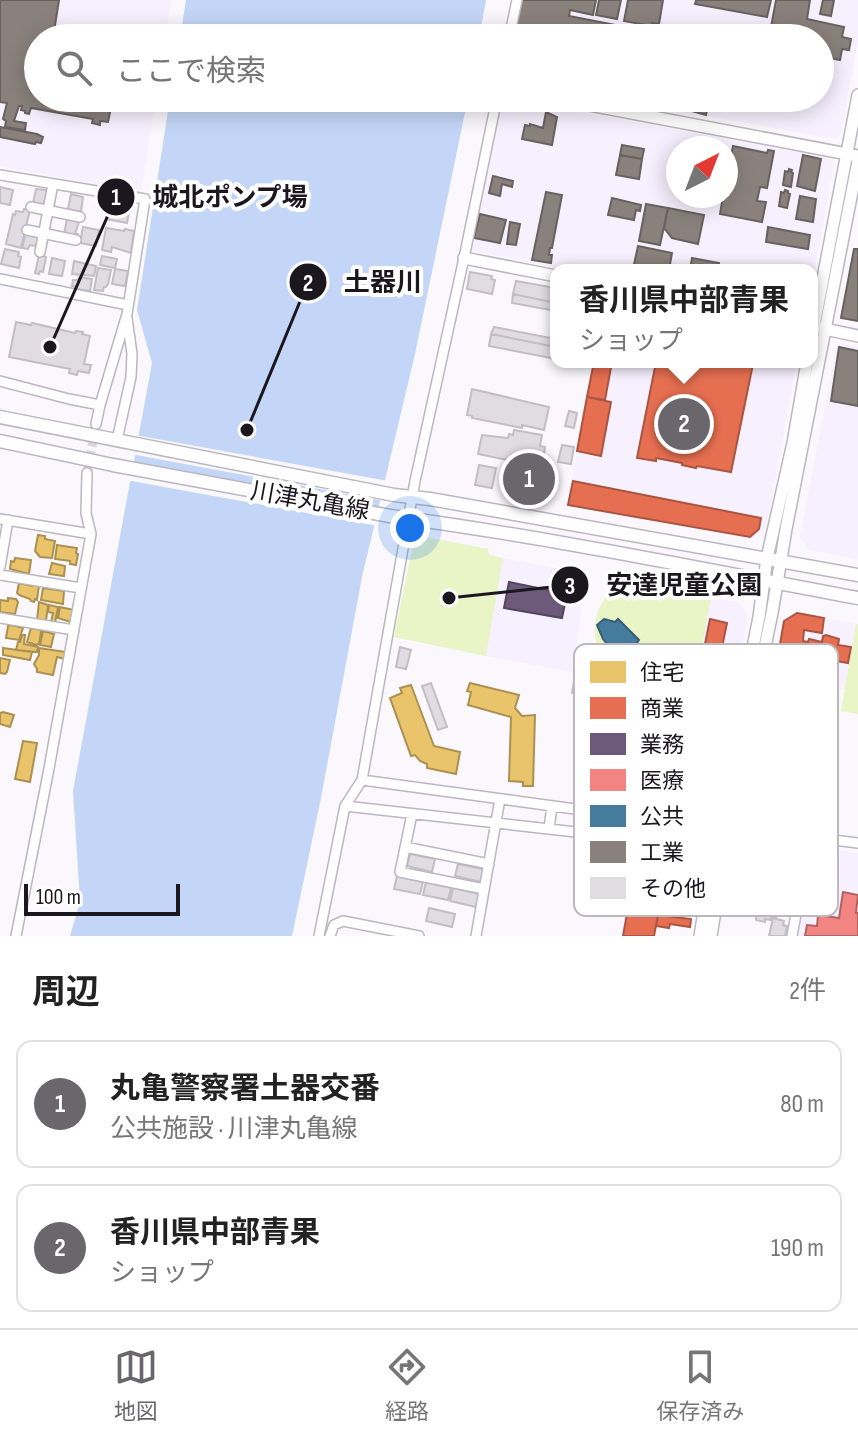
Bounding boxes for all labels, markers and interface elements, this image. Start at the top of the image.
search box [24,24,834,112]
icon: search [52,46,96,90]
text: ここで検索 [116,54,266,90]
north arrow [666,136,738,208]
callout: 城北ポンプ場 [96,172,324,222]
text: 1 [111,183,121,212]
text: 城北ポンプ場 [152,183,308,214]
callout: 土器川 [288,257,438,307]
popup [550,264,818,368]
text: 土器川 [344,268,422,299]
text: 2 [303,269,313,298]
text: 香川県中部青果 [579,283,789,319]
text: ショップ [579,326,683,357]
pin: 2 [658,394,710,454]
pin: 1 [503,449,555,509]
street label: 川津丸亀線 [248,476,372,526]
your location [390,508,430,548]
callout: 安達児童公園 [550,560,778,610]
text: 安達児童公園 [606,571,762,602]
text: 3 [565,572,575,601]
legend [574,644,838,916]
text: 住宅 [640,660,684,687]
text: 商業 [640,696,684,723]
text: 業務 [640,732,684,759]
text: 医療 [640,768,684,795]
text: 公共 [640,804,684,831]
text: 工業 [640,840,684,867]
text: その他 [640,876,706,903]
scale bar [24,880,180,916]
text: 100 m [36,884,81,911]
text: 周辺 [32,972,100,1013]
text: 2件 [789,976,826,1007]
text: 丸亀警察署土器交番 [110,1071,380,1107]
text: 1 [55,1089,65,1120]
text: 80 m [780,1089,824,1120]
text: 公共施設 · 川津丸亀線 [110,1114,357,1145]
text: 香川県中部青果 [110,1215,320,1251]
text: 2 [54,1233,66,1264]
text: 190 m [771,1233,824,1264]
text: ショップ [110,1258,214,1289]
tab: 地図 [114,1345,158,1426]
tab: 経路 [385,1345,429,1426]
tab: 保存済み [656,1345,744,1426]

